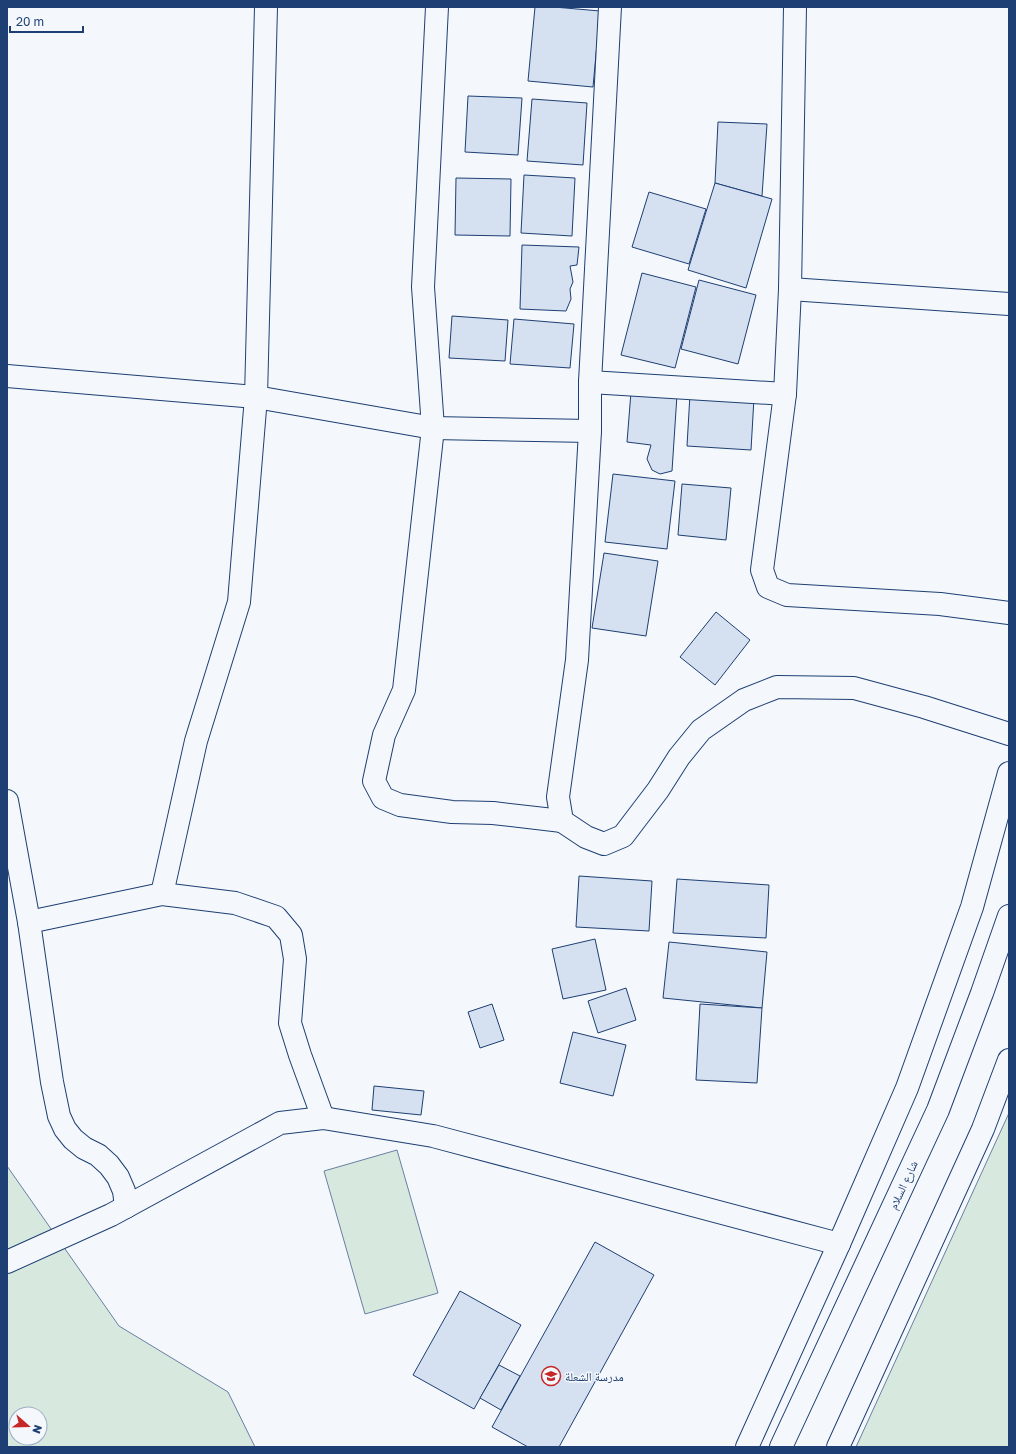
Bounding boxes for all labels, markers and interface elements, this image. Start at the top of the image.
scale bar [10,8,83,34]
text: 20 m [16,14,44,29]
street label: شارع السلام [885,1158,922,1212]
school or university icon: مدرسة الشعلة [540,1365,562,1387]
place label: مدرسة الشعلة [565,1369,624,1384]
north arrow [8,1406,48,1446]
text: N [30,1423,45,1436]

